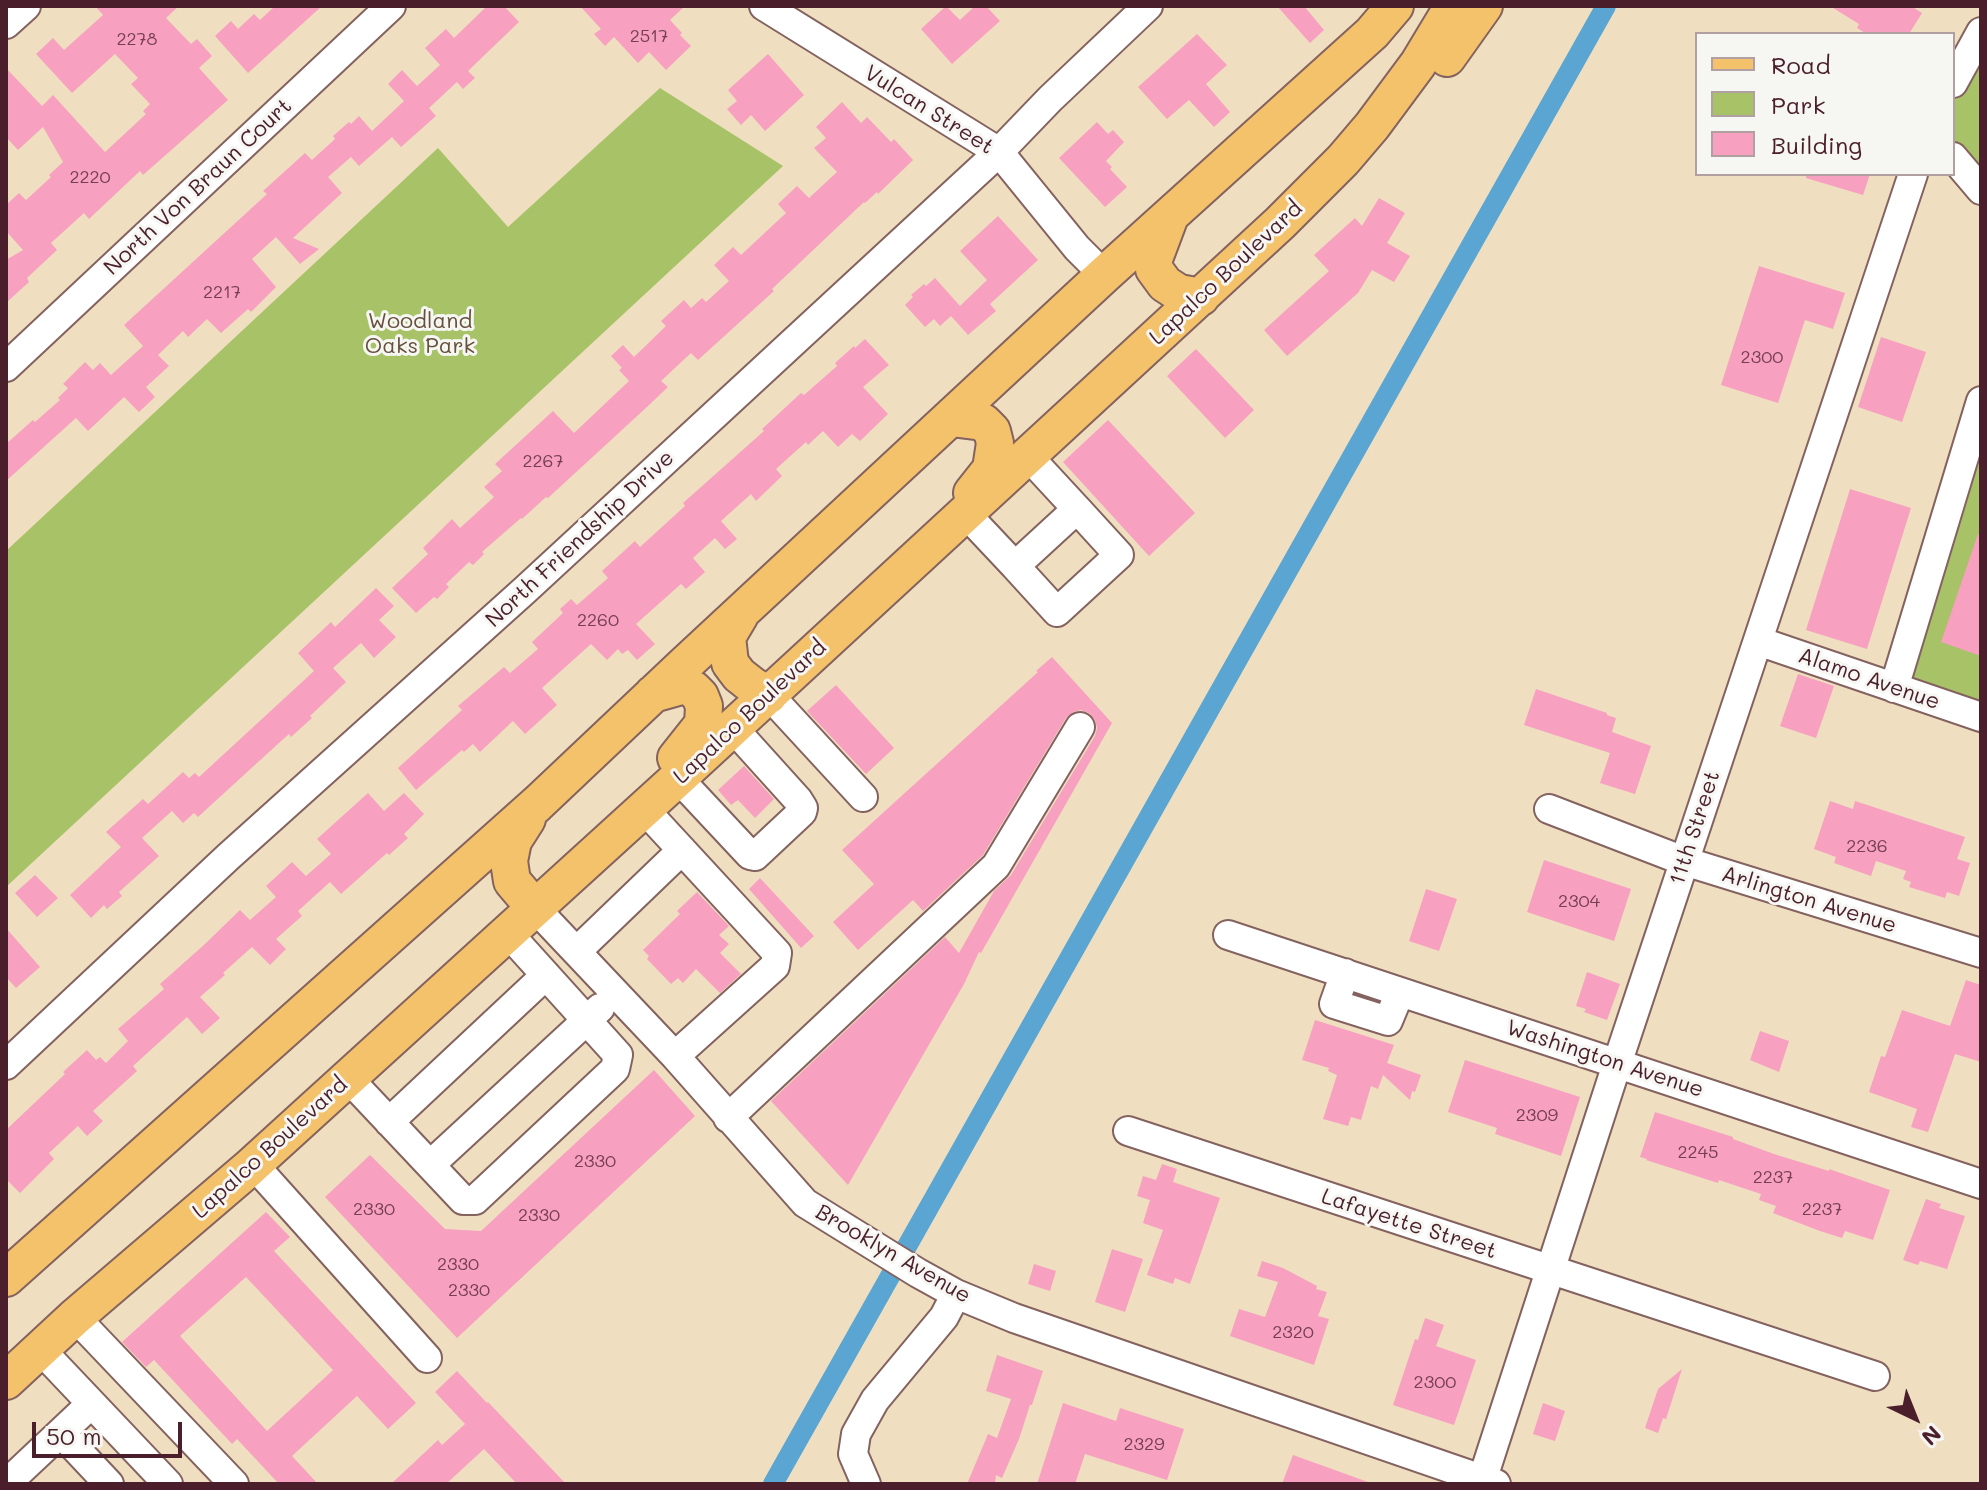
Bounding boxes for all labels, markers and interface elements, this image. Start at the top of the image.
house number: 2517 [630,25,668,47]
house number: 2278 [117,28,157,50]
legend [1695,32,1955,176]
text: Road [1771,49,1831,80]
street label: Vulcan Street [859,60,999,160]
text: Park [1771,89,1825,120]
street label: North Von Braun Court [99,93,297,281]
text: Building [1771,129,1862,160]
house number: 2220 [69,166,111,188]
street label: Lapalco Boulevard [1144,195,1308,351]
house number: 2217 [203,281,241,303]
park label: Woodland Oaks Park [365,308,475,360]
house number: 2300 [1741,346,1783,368]
street label: North Friendship Drive [480,445,680,633]
house number: 2267 [523,450,563,472]
house number: 2260 [577,609,619,631]
street label: Lapalco Boulevard [668,634,832,790]
street label: Alamo Avenue [1795,642,1943,716]
street label: 11th Street [1664,767,1726,889]
house number: 2236 [1846,835,1888,857]
street label: Arlington Avenue [1718,861,1900,939]
house number: 2304 [1558,890,1600,912]
street label: Washington Avenue [1503,1015,1707,1103]
street label: Lapalco Boulevard [187,1072,353,1224]
house number: 2309 [1516,1104,1558,1126]
house number: 2245 [1677,1141,1719,1163]
house number: 2330 [574,1150,616,1172]
house number: 2237 [1753,1166,1793,1188]
street label: Lafayette Street [1318,1183,1500,1265]
house number: 2330 [353,1198,395,1220]
house number: 2237 [1802,1198,1842,1220]
street label: Brooklyn Avenue [811,1199,975,1309]
house number: 2330 [518,1204,560,1226]
house number: 2330 [437,1253,479,1275]
house number: 2330 [448,1279,490,1301]
house number: 2320 [1272,1321,1314,1343]
house number: 2300 [1414,1371,1456,1393]
north arrow [1875,1378,1955,1458]
scale bar [36,1406,186,1456]
text: 50 m [46,1420,102,1451]
text: N [1916,1420,1948,1452]
house number: 2329 [1123,1433,1165,1455]

